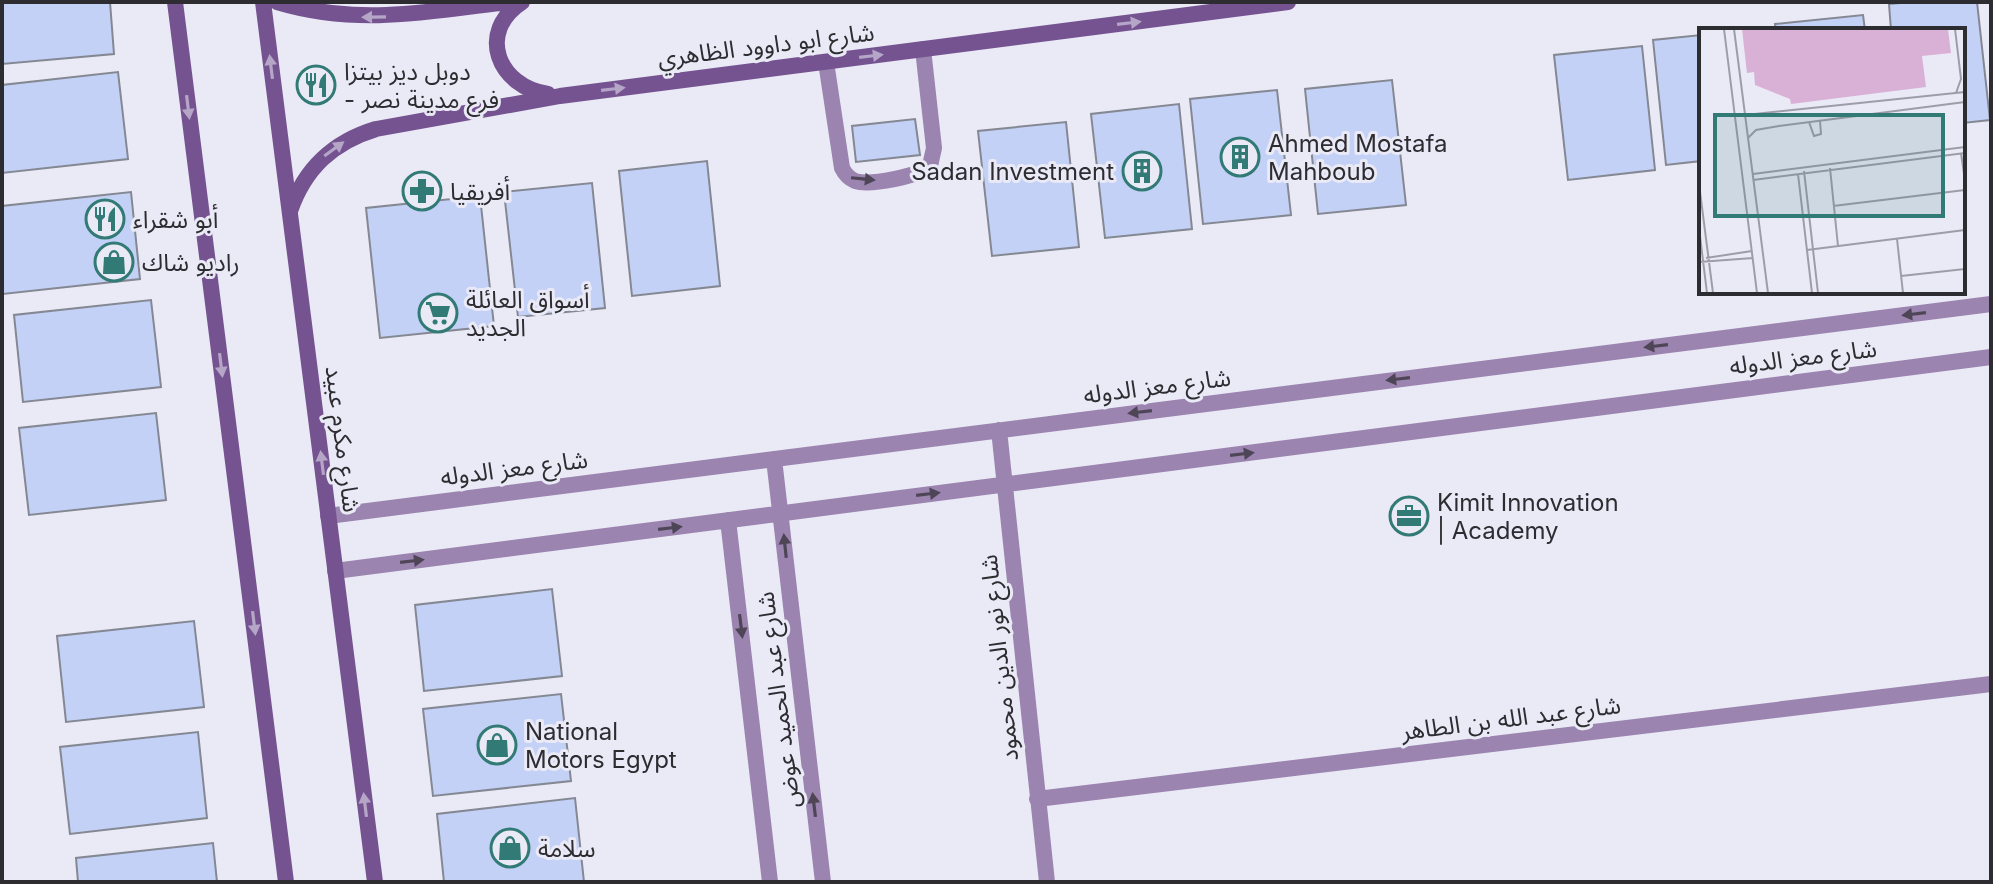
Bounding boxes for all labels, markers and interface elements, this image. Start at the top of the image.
one-way arrow [361,11,386,23]
one-way arrow [1117,16,1142,29]
street label: شارع ابو داوود الظاهري [656,17,877,77]
inset map [1699,28,1965,294]
one-way arrow [859,49,884,62]
one-way arrow [265,54,278,79]
place label: دوبل ديز بيتزا - فرع مدينة نصر [344,57,499,117]
restaurant icon: دوبل ديز بيتزا - فرع مدينة نصر [295,64,337,106]
one-way arrow [601,82,626,95]
one-way arrow [182,95,195,120]
place label: Ahmed Mostafa Mahboub [1268,129,1447,186]
building icon: Ahmed Mostafa Mahboub [1219,136,1261,178]
one-way arrow [323,142,344,157]
building icon: Sadan Investment [1121,150,1163,192]
place label: Sadan Investment [911,157,1114,186]
pharmacy icon: أفريقيا [401,170,443,212]
one-way arrow [851,173,876,186]
place label: أفريقيا [450,175,510,206]
restaurant icon: أبو شقراء [84,198,126,240]
place label: أبو شقراء [133,203,218,234]
shop icon: راديو شاك [93,241,135,283]
place label: راديو شاك [142,248,240,277]
place label: أسواق العائلة الجديد [466,283,590,342]
supermarket icon: أسواق العائلة الجديد [417,292,459,334]
one-way arrow [1901,307,1926,320]
street label: شارع معز الدوله [1728,334,1879,383]
one-way arrow [1643,340,1668,353]
one-way arrow [215,353,228,378]
street label: شارع معز الدوله [1082,363,1233,412]
street label: شارع مكرم عبيد [316,364,366,514]
one-way arrow [1385,373,1410,386]
one-way arrow [1127,406,1152,419]
street label: شارع معز الدوله [439,445,590,494]
one-way arrow [1229,447,1254,460]
one-way arrow [315,450,328,475]
one-way arrow [916,488,941,501]
place label: Kimit Innovation | Academy [1437,488,1619,545]
office icon: Kimit Innovation | Academy [1388,495,1430,537]
one-way arrow [658,521,683,534]
one-way arrow [778,533,791,558]
street label: شارع نور الدين محمود [974,553,1027,763]
one-way arrow [400,554,425,567]
street label: شارع عبد الحميد عوض [750,590,809,810]
one-way arrow [248,611,261,636]
one-way arrow [734,614,747,639]
street label: شارع عبد الله بن الطاهر [1399,690,1623,749]
place label: National Motors Egypt [525,717,677,774]
shop icon: National Motors Egypt [476,724,518,766]
one-way arrow [358,792,371,817]
one-way arrow [808,792,821,817]
shop icon: سلامة [489,827,531,869]
place label: سلامة [538,834,595,863]

